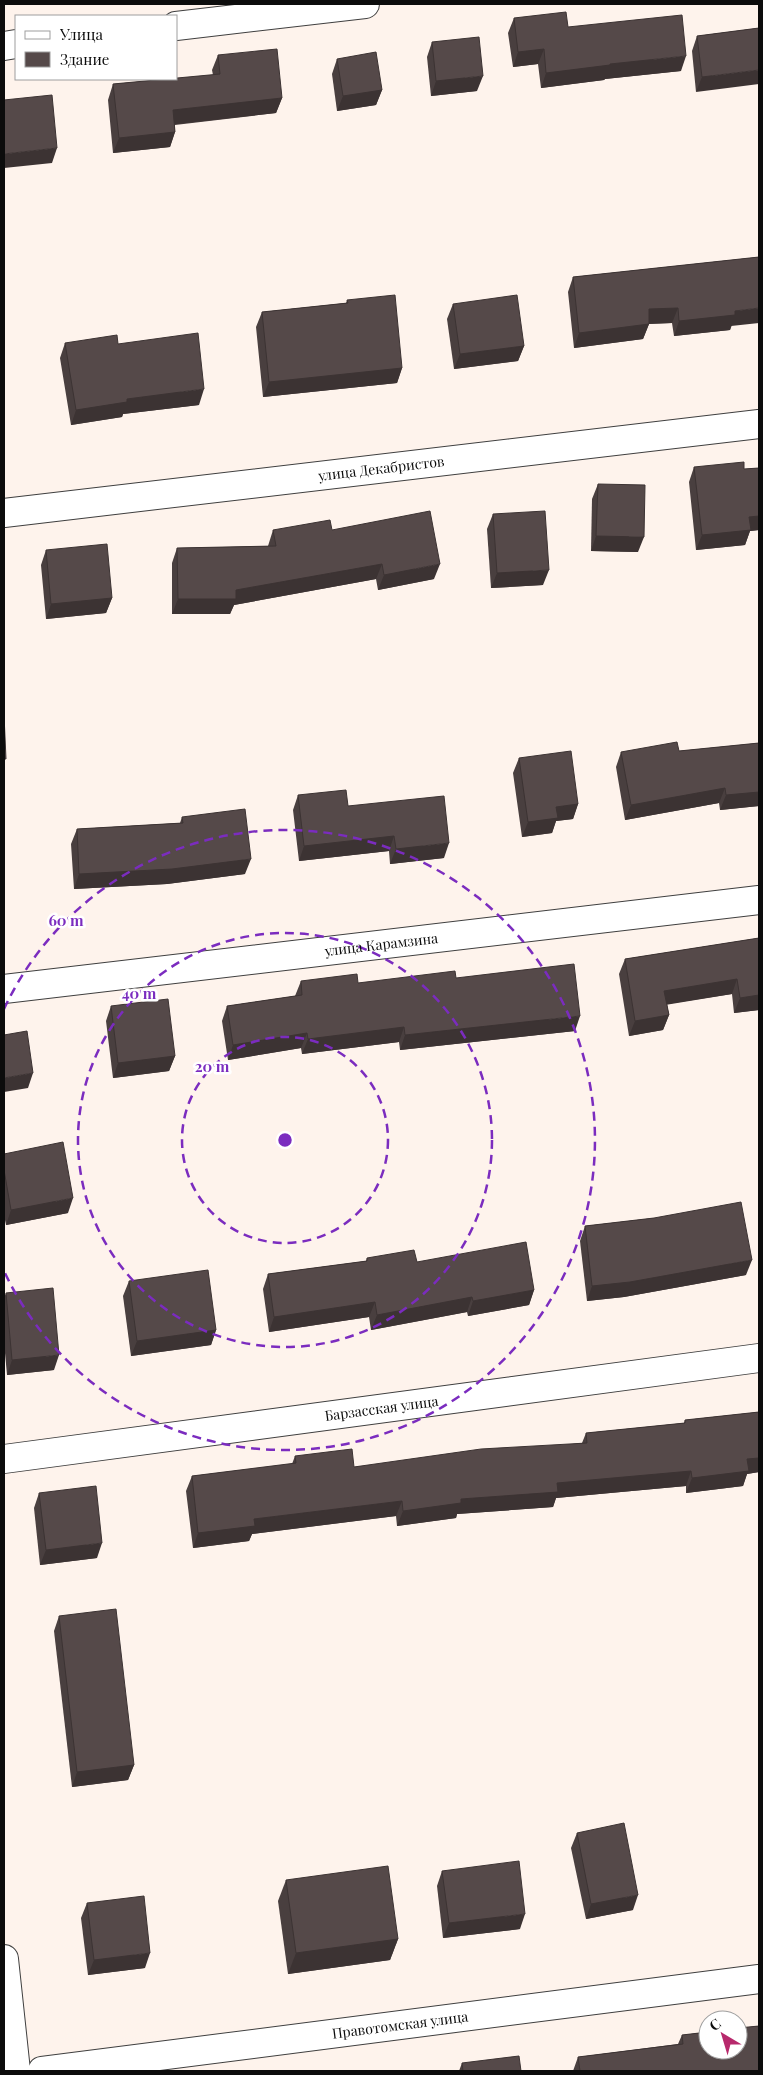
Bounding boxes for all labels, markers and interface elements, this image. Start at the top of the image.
legend [15,15,178,80]
text: Улица [59,24,103,44]
text: Здание [60,49,109,69]
street label: улица Декабристов [316,451,446,485]
text: 60 m [48,910,84,930]
street label: улица Карамзина [323,928,439,960]
text: 40 m [122,983,157,1003]
text: 20 m [195,1056,230,1076]
centre of rings [276,1131,294,1149]
street label: Барзасская улица [324,1391,440,1425]
street label: Правотомская улица [331,2006,469,2043]
north arrow [698,2010,748,2060]
text: С [705,2014,725,2035]

